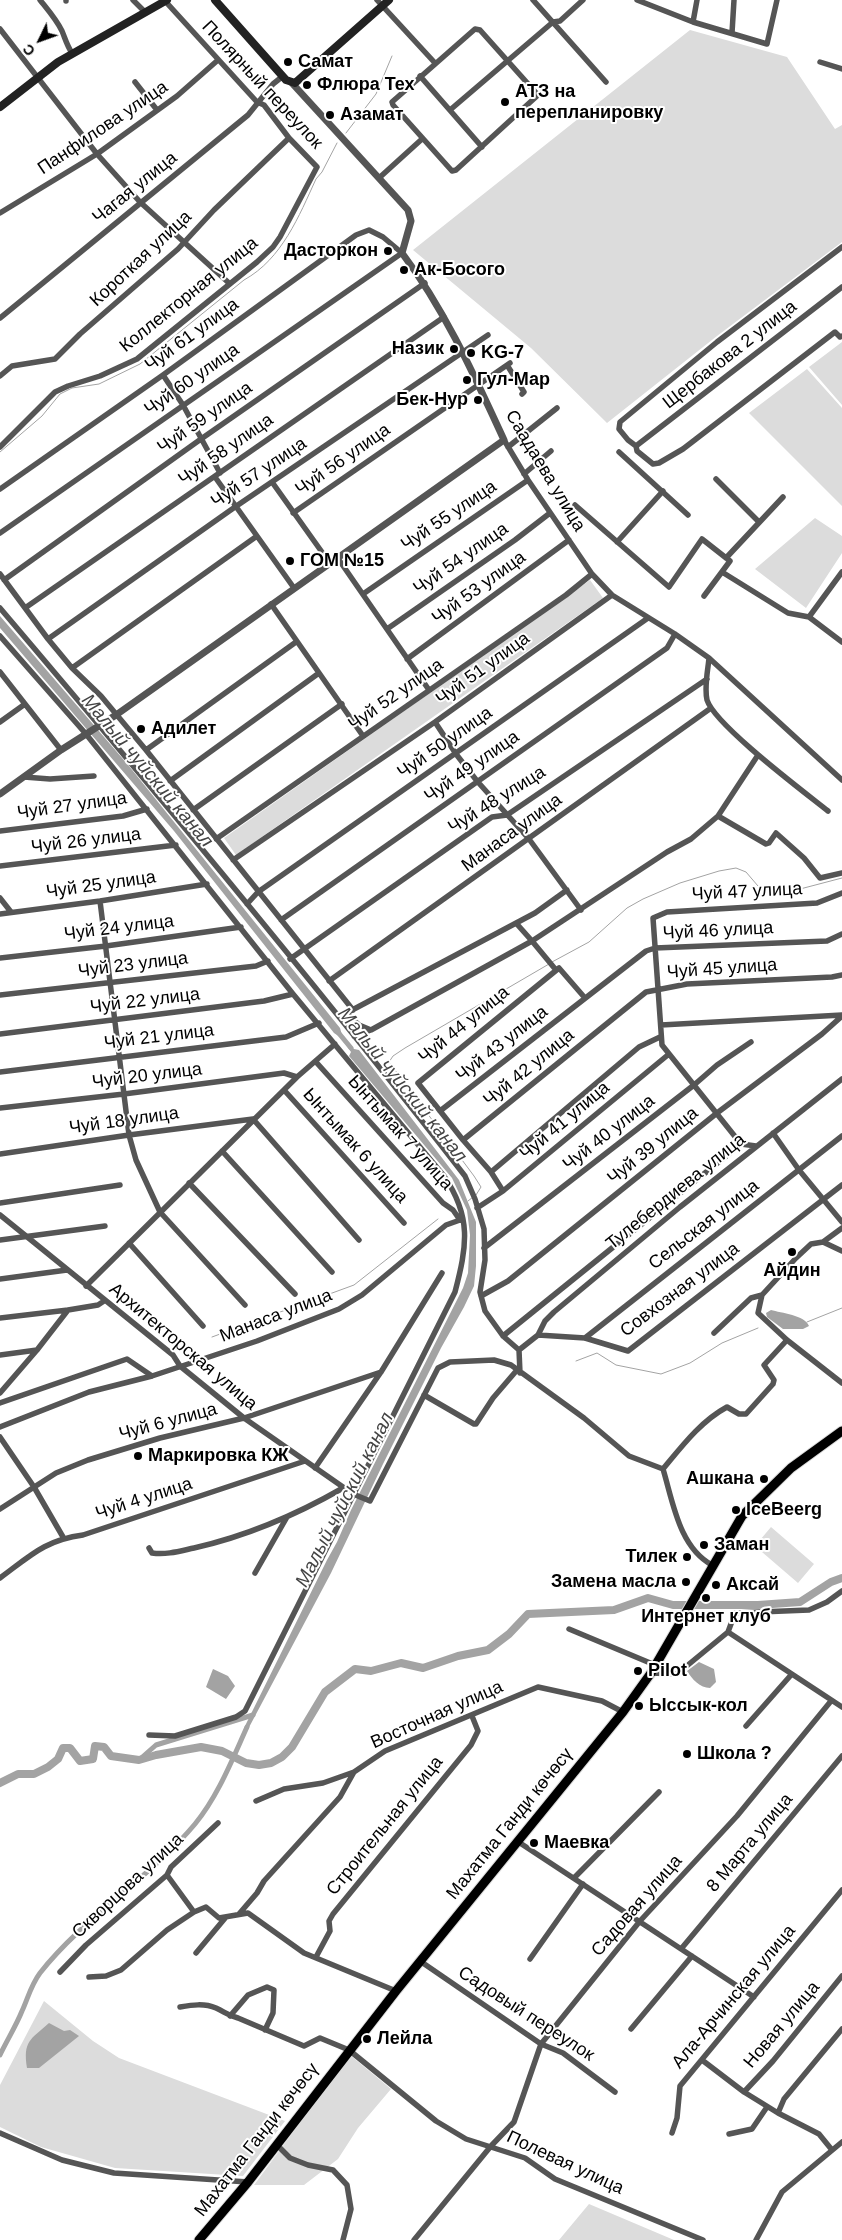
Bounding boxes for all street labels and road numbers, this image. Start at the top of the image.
street label: Полярный переулок [197,16,327,154]
street label: Панфилова улица [34,76,172,180]
street label: Чагая улица [88,147,182,229]
street label: Короткая улица [86,206,196,312]
street label: Коллекторная улица [116,233,262,357]
street label: Чуй 61 улица [141,294,243,376]
street label: Щербакова 2 улица [659,296,801,414]
street label: Чуй 60 улица [141,339,243,421]
street label: Чуй 59 улица [154,377,256,459]
street label: Саадаева улица [500,406,590,536]
street label: Чуй 58 улица [175,409,277,491]
street label: Чуй 56 улица [292,419,394,501]
street label: Чуй 57 улица [207,433,311,513]
street label: Чуй 55 улица [397,476,501,556]
street label: Чуй 54 улица [410,518,512,600]
street label: Чуй 53 улица [428,547,530,629]
street label: Чуй 51 улица [432,628,534,710]
street label: Чуй 52 улица [345,654,447,736]
street label: Чуй 50 улица [394,702,496,784]
street label: Чуй 49 улица [421,726,523,808]
street label: Чуй 48 улица [444,762,550,838]
street label: Чуй 27 улица [16,788,128,824]
street label: Манаса улица [458,789,566,877]
street label: Чуй 26 улица [30,824,142,858]
street label: Чуй 25 улица [45,867,157,903]
street label: Чуй 47 улица [691,878,803,906]
street label: Чуй 24 улица [63,911,175,945]
street label: Чуй 46 улица [662,917,774,945]
street label: Чуй 23 улица [77,948,189,982]
street label: Чуй 45 улица [666,954,778,984]
street label: Чуй 44 улица [414,982,514,1068]
street label: Чуй 22 улица [89,984,201,1018]
street label: Чуй 43 улица [452,1001,552,1087]
street label: Чуй 21 улица [103,1020,215,1054]
street label: Чуй 42 улица [479,1025,579,1111]
street label: Чуй 20 улица [91,1059,203,1093]
street label: Ынтымак 7 улица [343,1071,457,1195]
street label: Чуй 41 улица [516,1077,614,1165]
street label: Ынтымак 6 улица [298,1084,412,1208]
street label: Чуй 40 улица [559,1090,659,1176]
street label: Чуй 18 улица [68,1103,180,1139]
street label: Чуй 39 улица [603,1103,703,1189]
street label: Тулебердиева улица [602,1129,750,1255]
street label: Сельская улица [645,1175,763,1275]
street label: Совхозная улица [616,1238,744,1342]
street label: Архитекторская улица [105,1279,261,1415]
street label: Манаса улица [217,1285,335,1347]
street label: Чуй 6 улица [117,1399,219,1445]
street label: Чуй 4 улица [93,1473,195,1525]
street label: Восточная улица [368,1676,506,1754]
street label: Махатма Ганди көчөсү [442,1744,578,1904]
street label: Строительная улица [322,1752,448,1900]
street label: 8 Марта улица [702,1789,798,1897]
street label: Скворцова улица [68,1829,188,1943]
street label: Садовая улица [587,1851,687,1961]
street label: Ала-Арчинская улица [668,1921,800,2073]
street label: Садовый переулок [454,1962,598,2066]
street label: Новая улица [739,1977,825,2073]
street label: Махатма Ганди көчөсү [190,2059,324,2221]
street label: Полевая улица [503,2126,627,2200]

